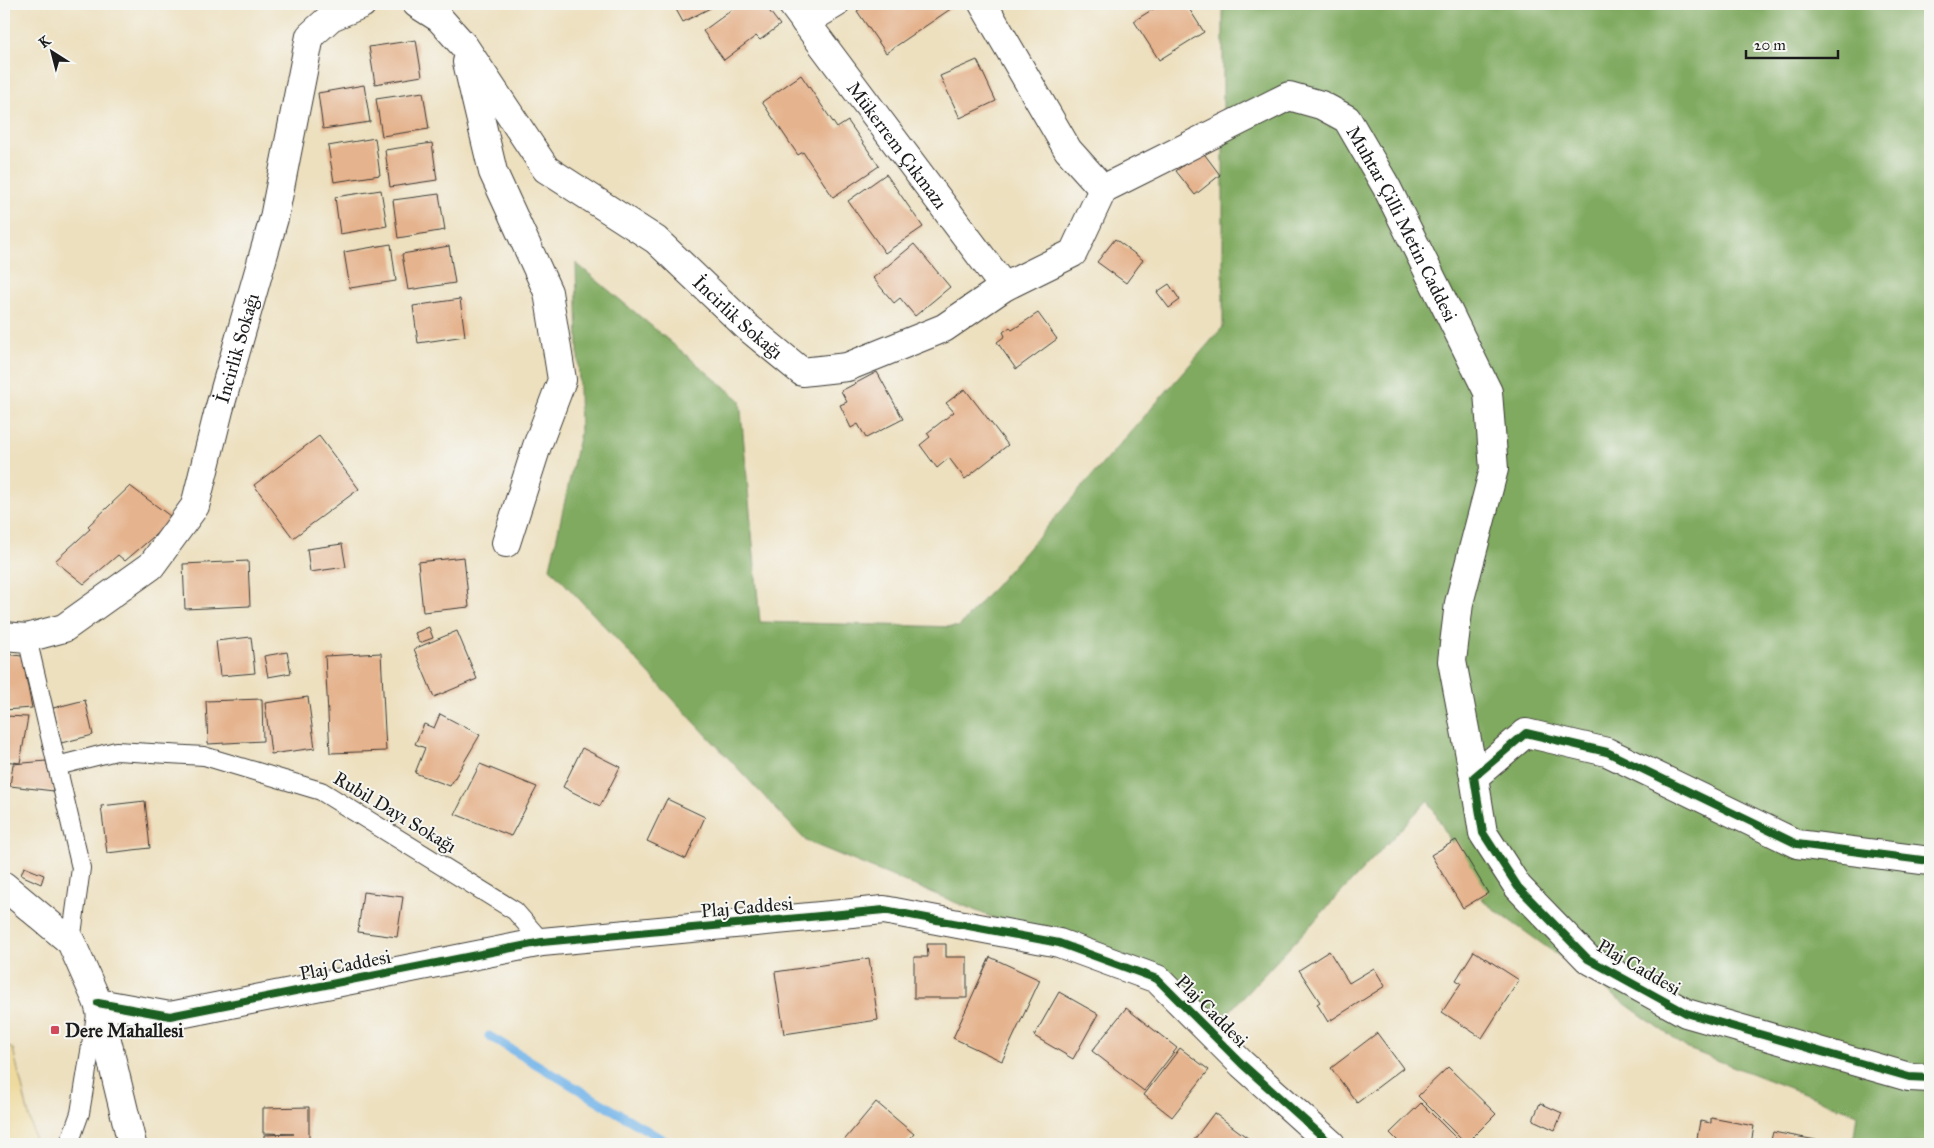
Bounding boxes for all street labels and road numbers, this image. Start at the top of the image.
street label: Mükerrem Çıkmazı [842,77,953,213]
street label: Muhtar Çilli Metin Caddesi [1342,121,1463,325]
street label: İncirlik Sokağı [688,270,788,363]
street label: İncirlik Sokağı [210,290,263,406]
street label: Rubil Dayı Sokağı [329,766,461,859]
street label: Plaj Caddesi [700,891,794,923]
street label: Plaj Caddesi [1593,934,1685,1000]
street label: Plaj Caddesi [297,945,393,985]
street label: Plaj Caddesi [1171,970,1253,1052]

